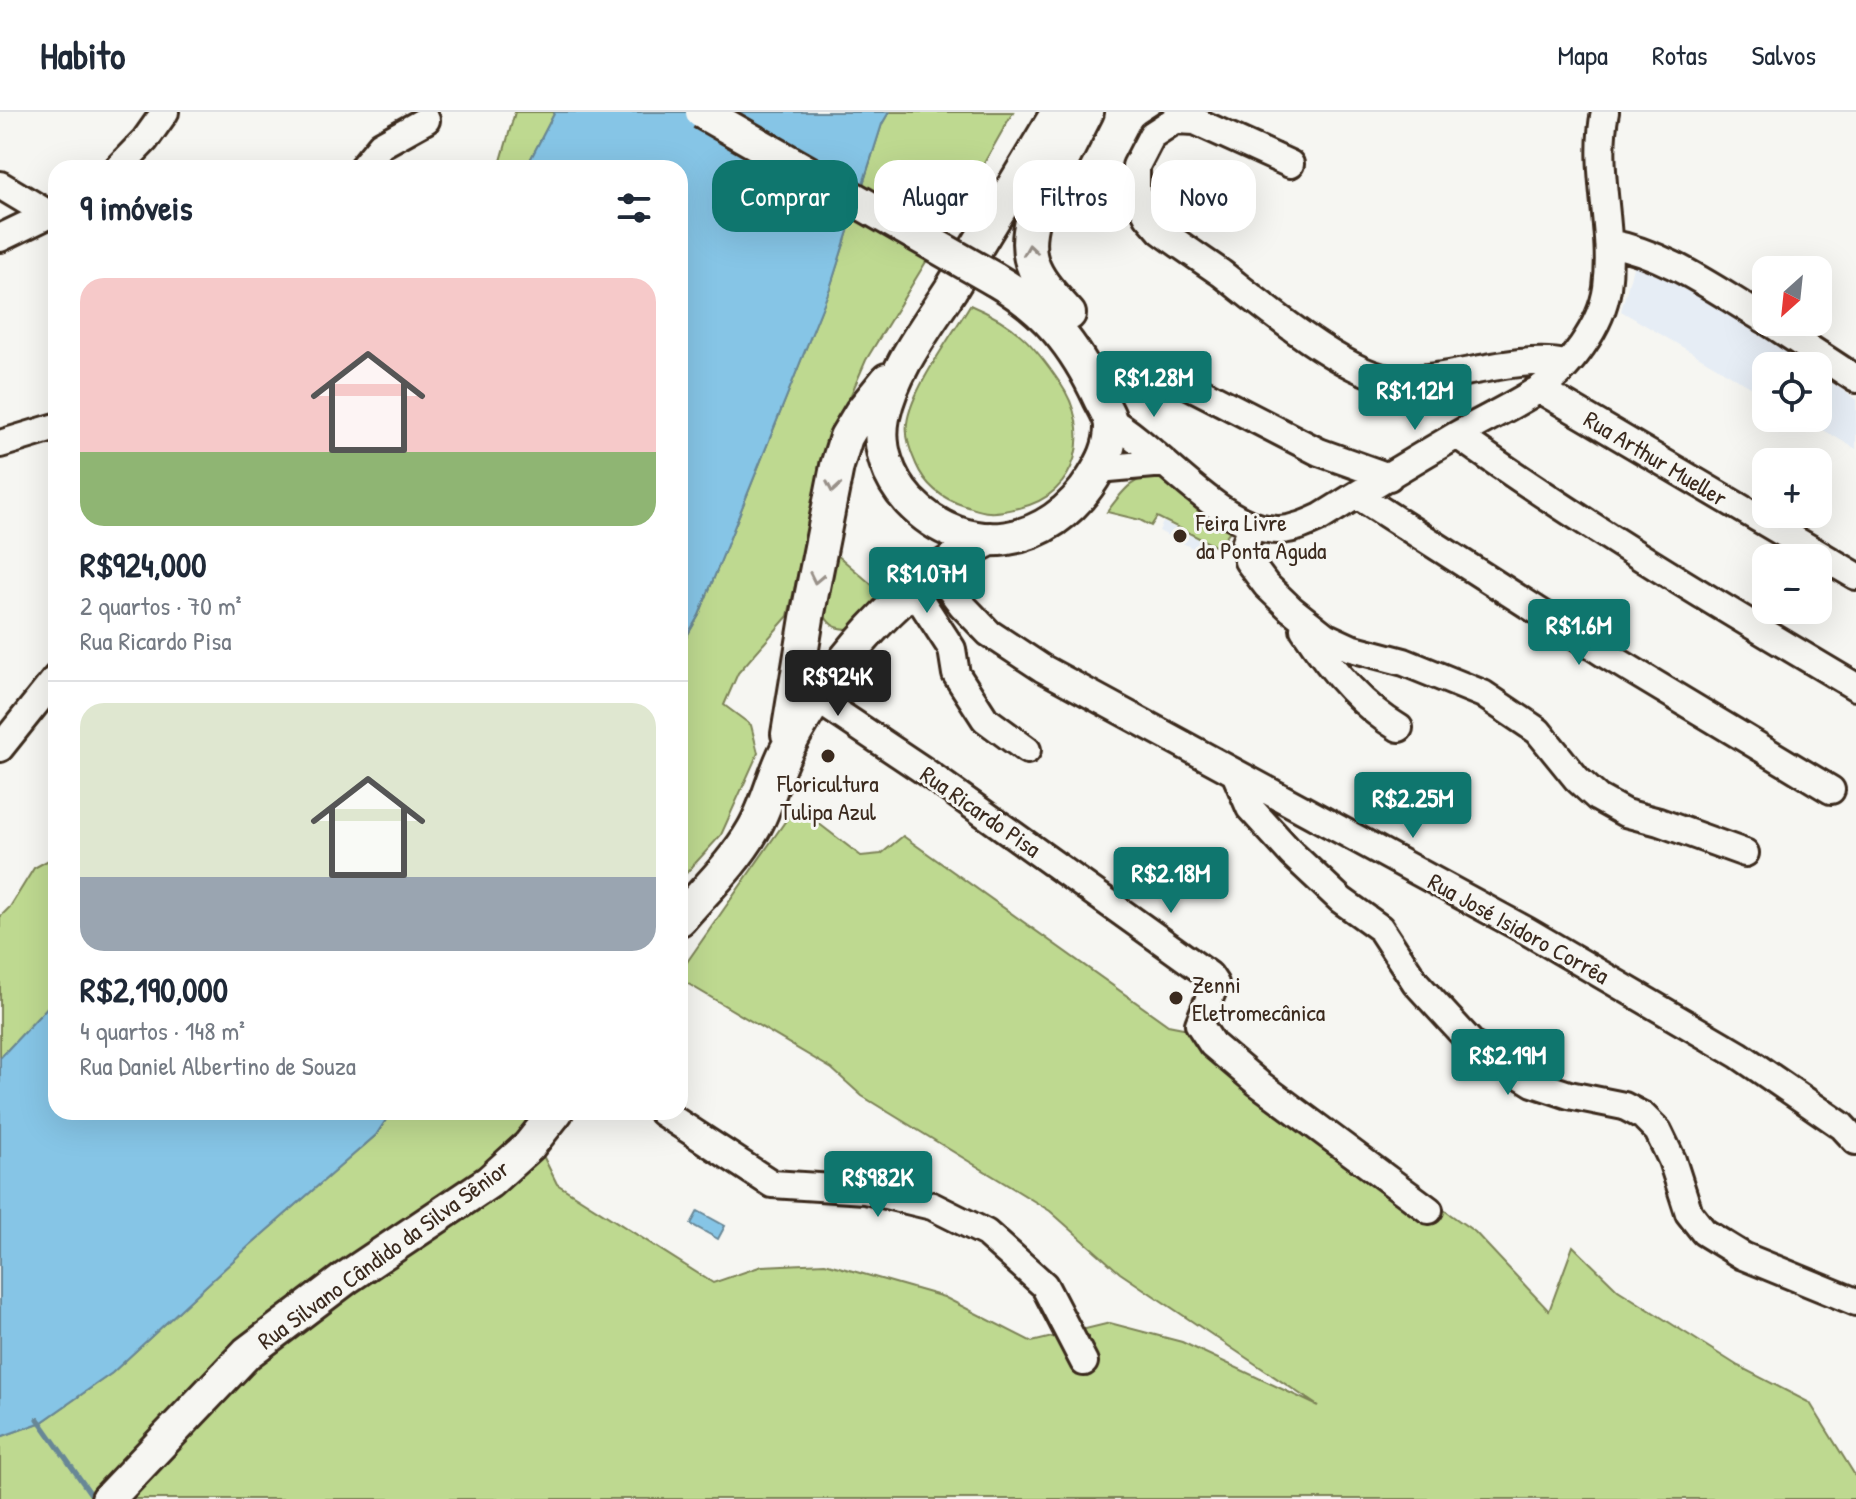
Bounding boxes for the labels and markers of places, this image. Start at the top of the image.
pin: R$1.28M [1080,351,1228,419]
pin: R$1.12M [1341,364,1489,432]
place label: Feira Livre da Ponta Aguda [1195,506,1326,566]
marker: Feira Livre da Ponta Aguda [1171,527,1189,545]
pin: R$1.07M [853,547,1001,615]
pin: R$1.6M [1514,599,1644,667]
pin: R$924K [773,650,903,718]
marker: Floricultura Tulipa Azul [819,747,837,765]
place label: Floricultura Tulipa Azul [776,767,879,827]
pin: R$2.25M [1339,772,1487,840]
pin: R$2.18M [1097,847,1245,915]
place label: Zenni Eletromecânica [1192,968,1325,1028]
marker: Zenni Eletromecânica [1167,989,1185,1007]
pin: R$2.19M [1434,1029,1582,1097]
pin: R$982K [813,1151,943,1219]

